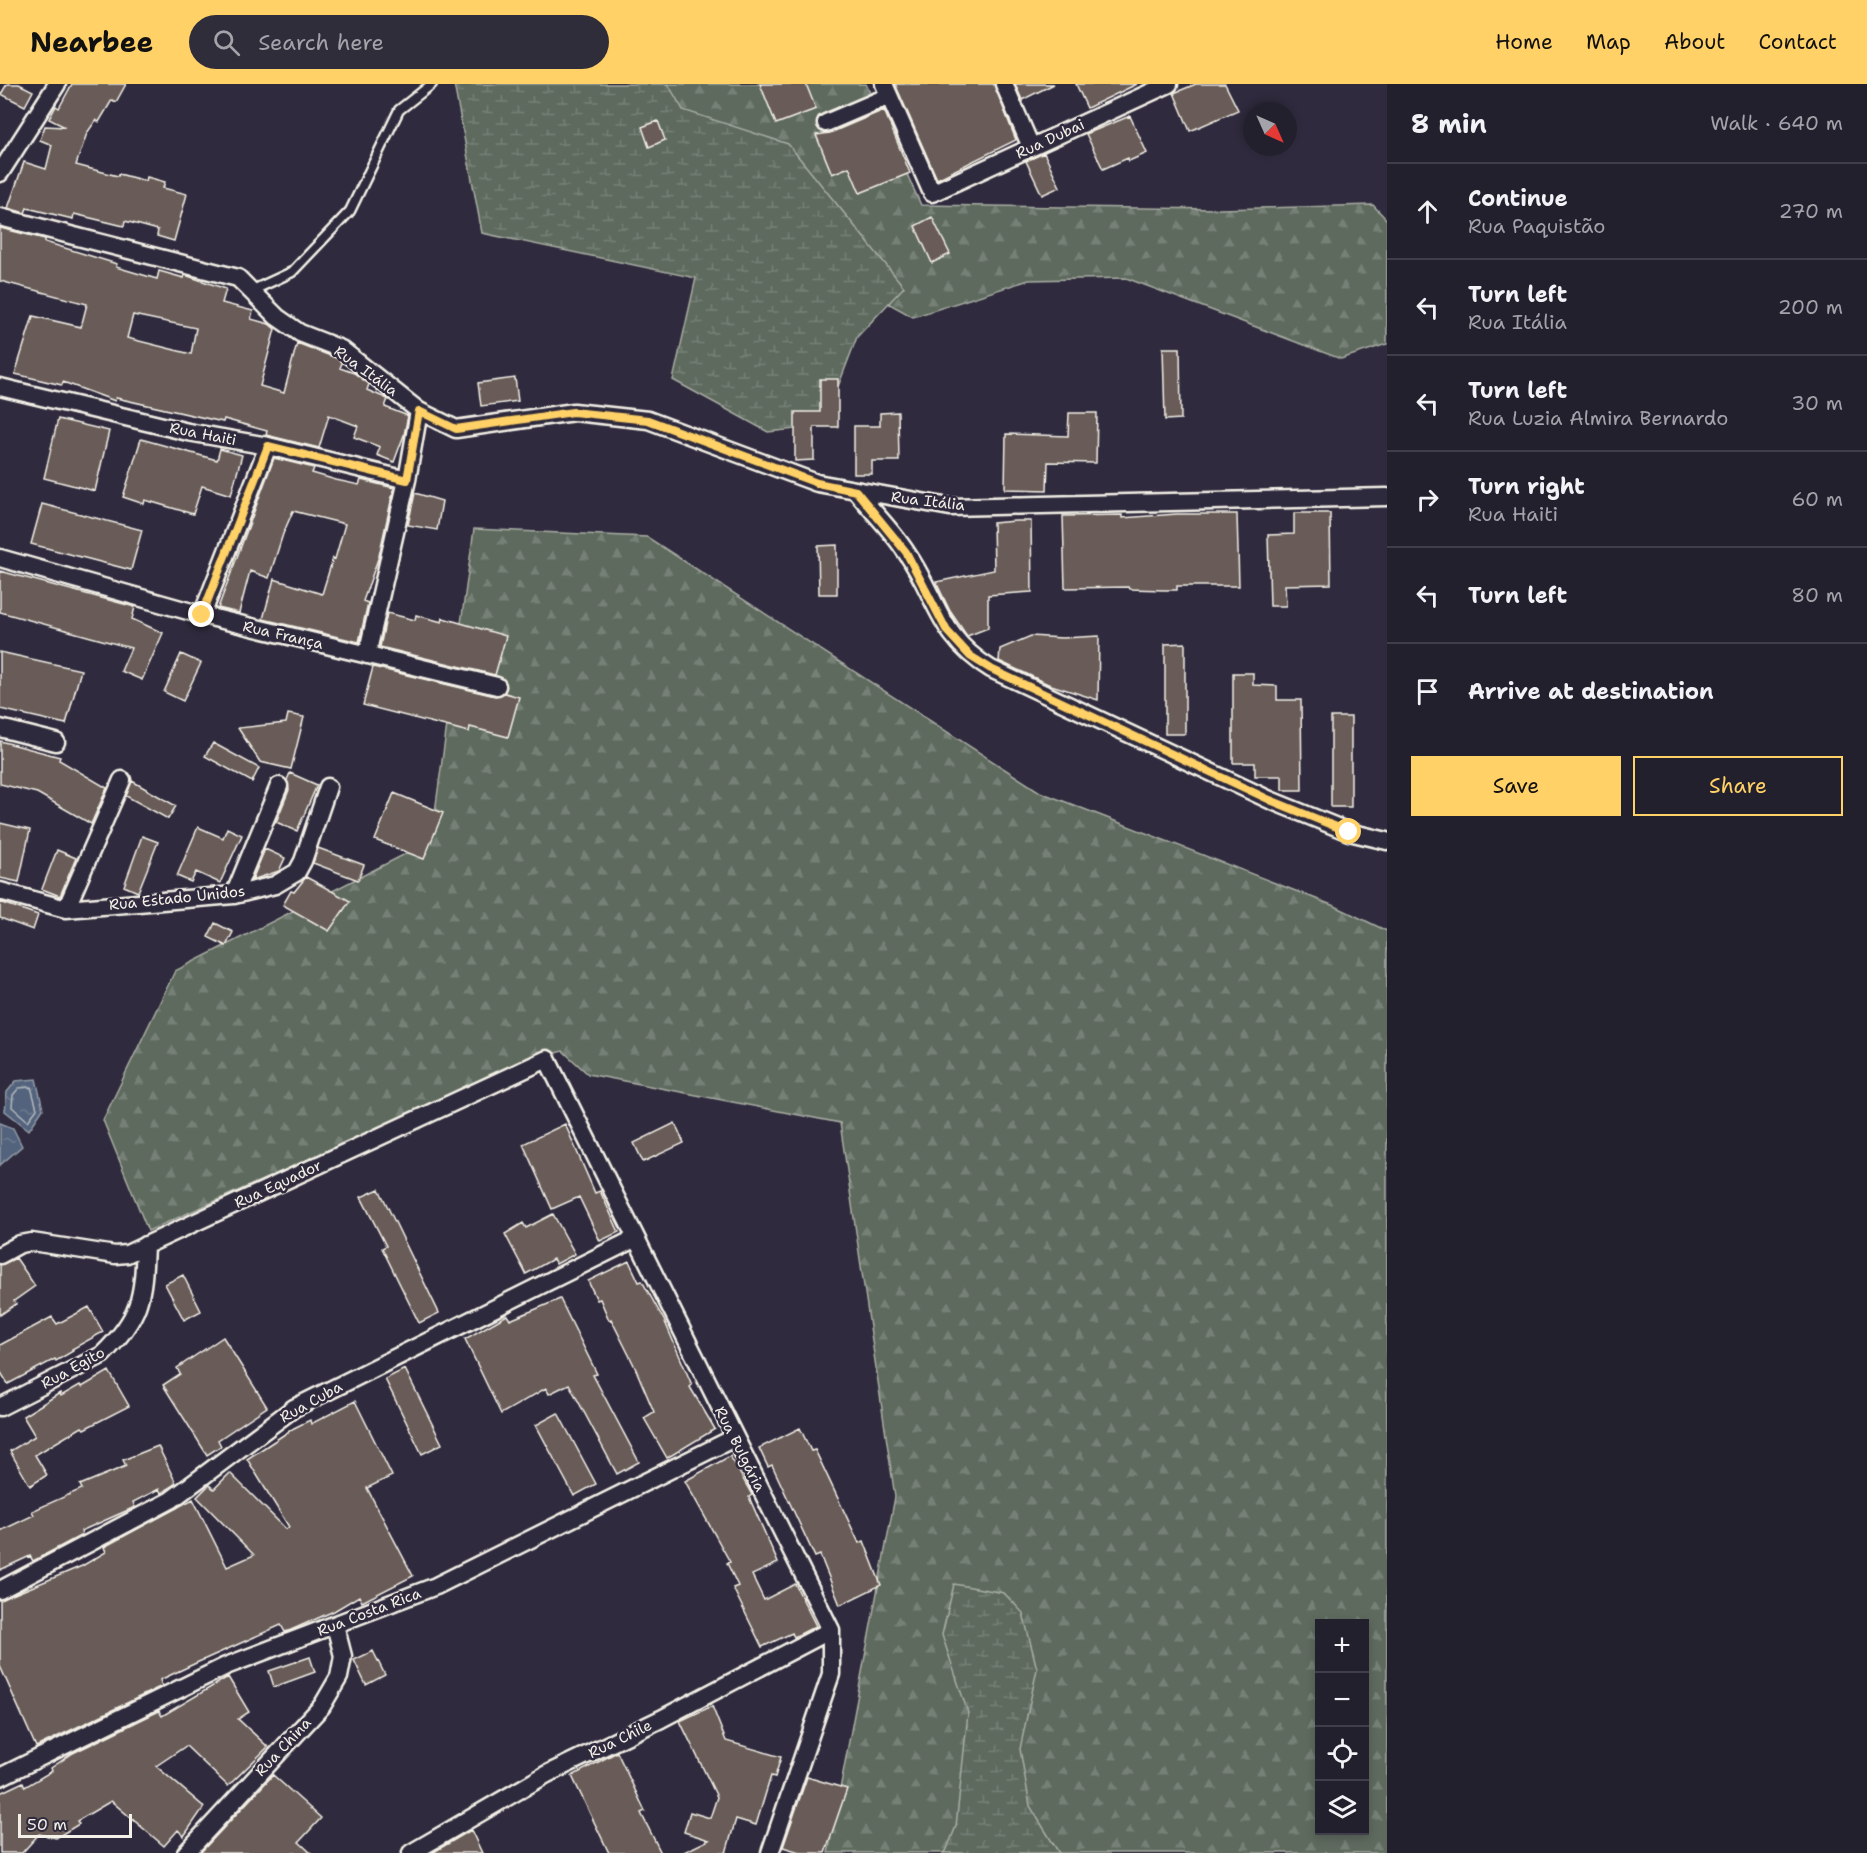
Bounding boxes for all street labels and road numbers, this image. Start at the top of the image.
street label: Rua Dubai [1012,114,1088,164]
street label: Rua Itália [330,341,402,401]
street label: Rua Haiti [168,418,238,450]
street label: Rua Itália [890,487,967,516]
street label: Rua França [241,616,326,654]
street label: Rua Estado Unidos [108,881,246,915]
street label: Rua Equador [231,1155,325,1213]
street label: Rua Egito [38,1342,108,1394]
street label: Rua Cuba [276,1376,346,1427]
street label: Rua Bulgária [710,1403,770,1496]
street label: Rua Costa Rica [314,1583,424,1641]
street label: Rua China [251,1713,316,1781]
street label: Rua Chile [585,1715,655,1763]

